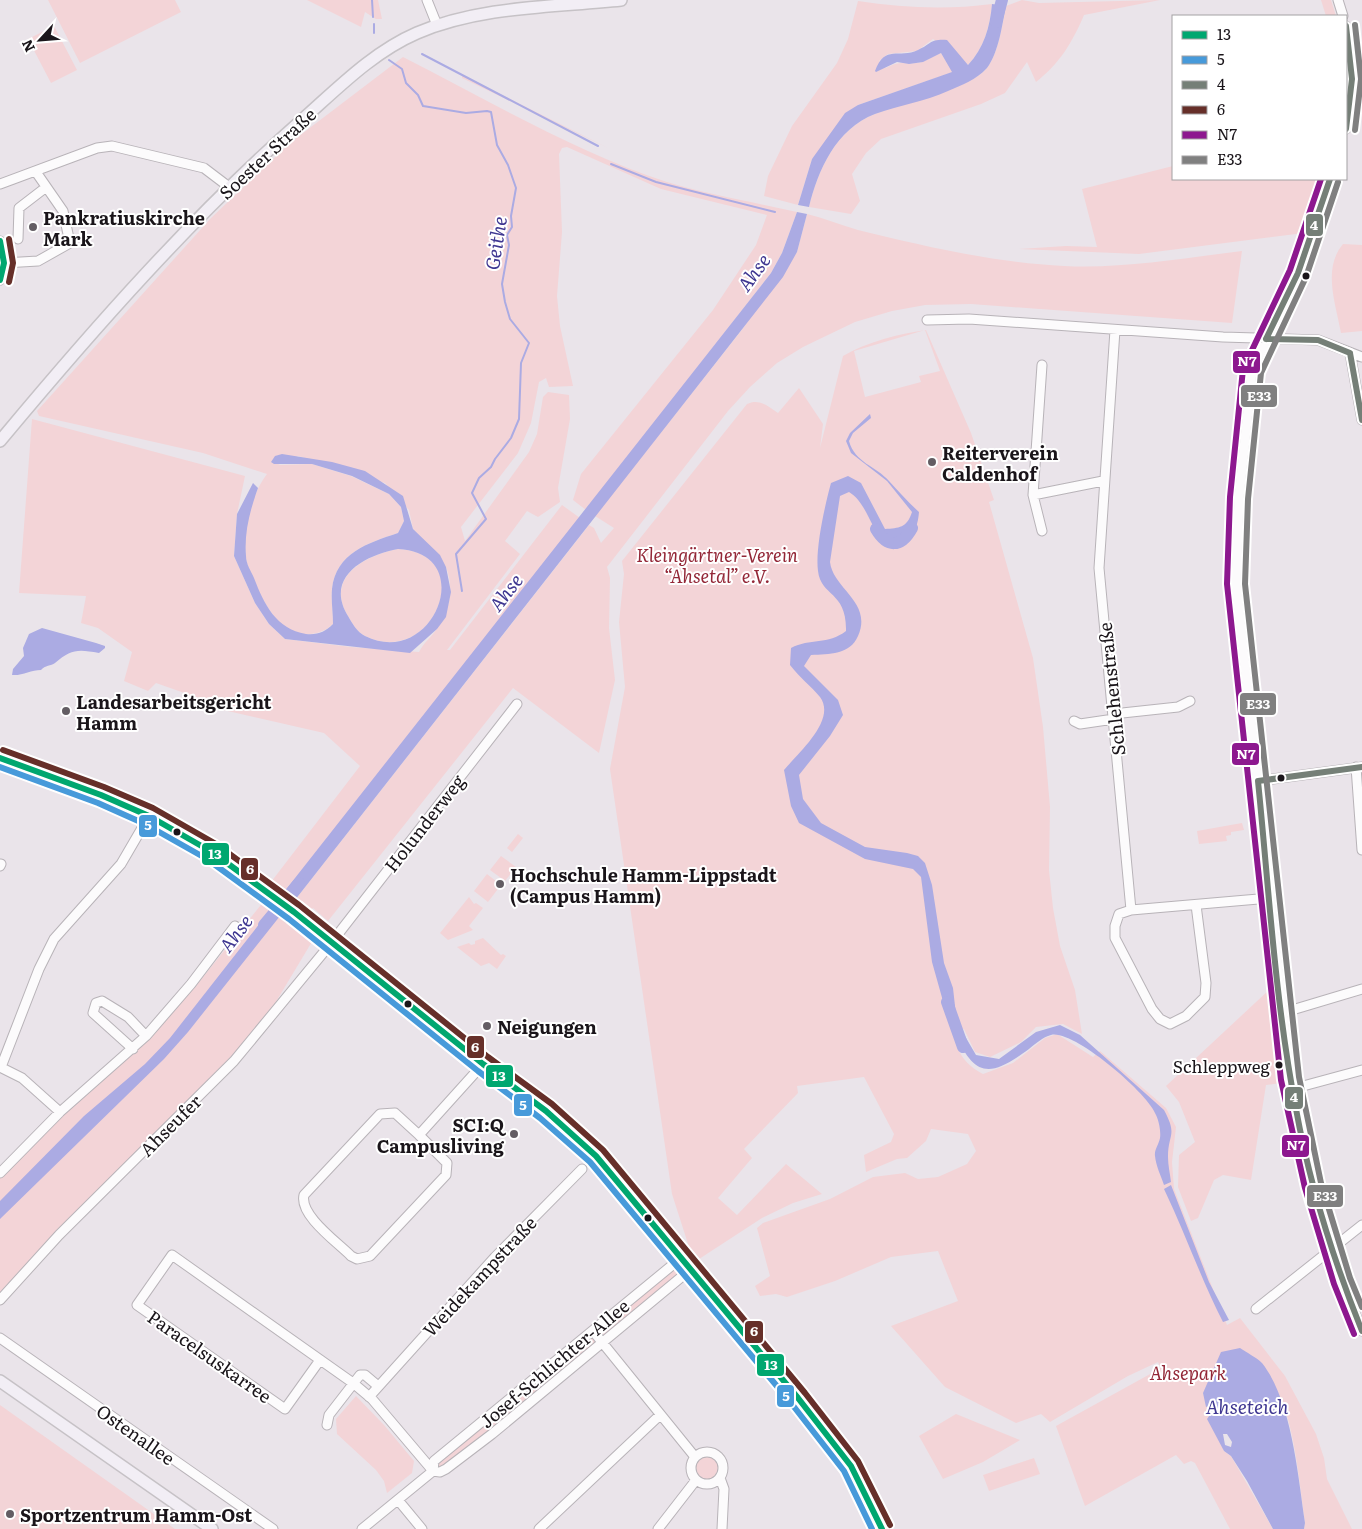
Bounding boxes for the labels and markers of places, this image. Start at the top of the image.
place label: Pankratiuskirche Mark [43,204,205,252]
marker: Pankratiuskirche Mark [27,221,39,233]
unlabelled marker [1301,271,1311,281]
place label: Reiterverein Caldenhof [942,439,1059,487]
marker: Reiterverein Caldenhof [926,456,938,468]
place label: Landesarbeitsgericht Hamm [76,688,272,736]
marker: Landesarbeitsgericht Hamm [60,705,72,717]
unlabelled marker [1276,773,1286,783]
unlabelled marker [172,827,182,837]
place label: Hochschule Hamm-Lippstadt (Campus Hamm) [510,861,777,909]
marker: Hochschule Hamm-Lippstadt (Campus Hamm) [494,878,506,890]
unlabelled marker [403,999,413,1009]
place label: Neigungen [497,1013,597,1040]
marker: Neigungen [481,1020,493,1032]
place label: Schleppweg [1173,1053,1271,1078]
marker: Schleppweg [1274,1060,1284,1070]
place label: SCI:Q Campusliving [377,1111,507,1159]
marker: SCI:Q Campusliving [508,1128,520,1140]
unlabelled marker [643,1213,653,1223]
place label: Sportzentrum Hamm-Ost [20,1501,252,1528]
marker: Sportzentrum Hamm-Ost [4,1508,16,1520]

